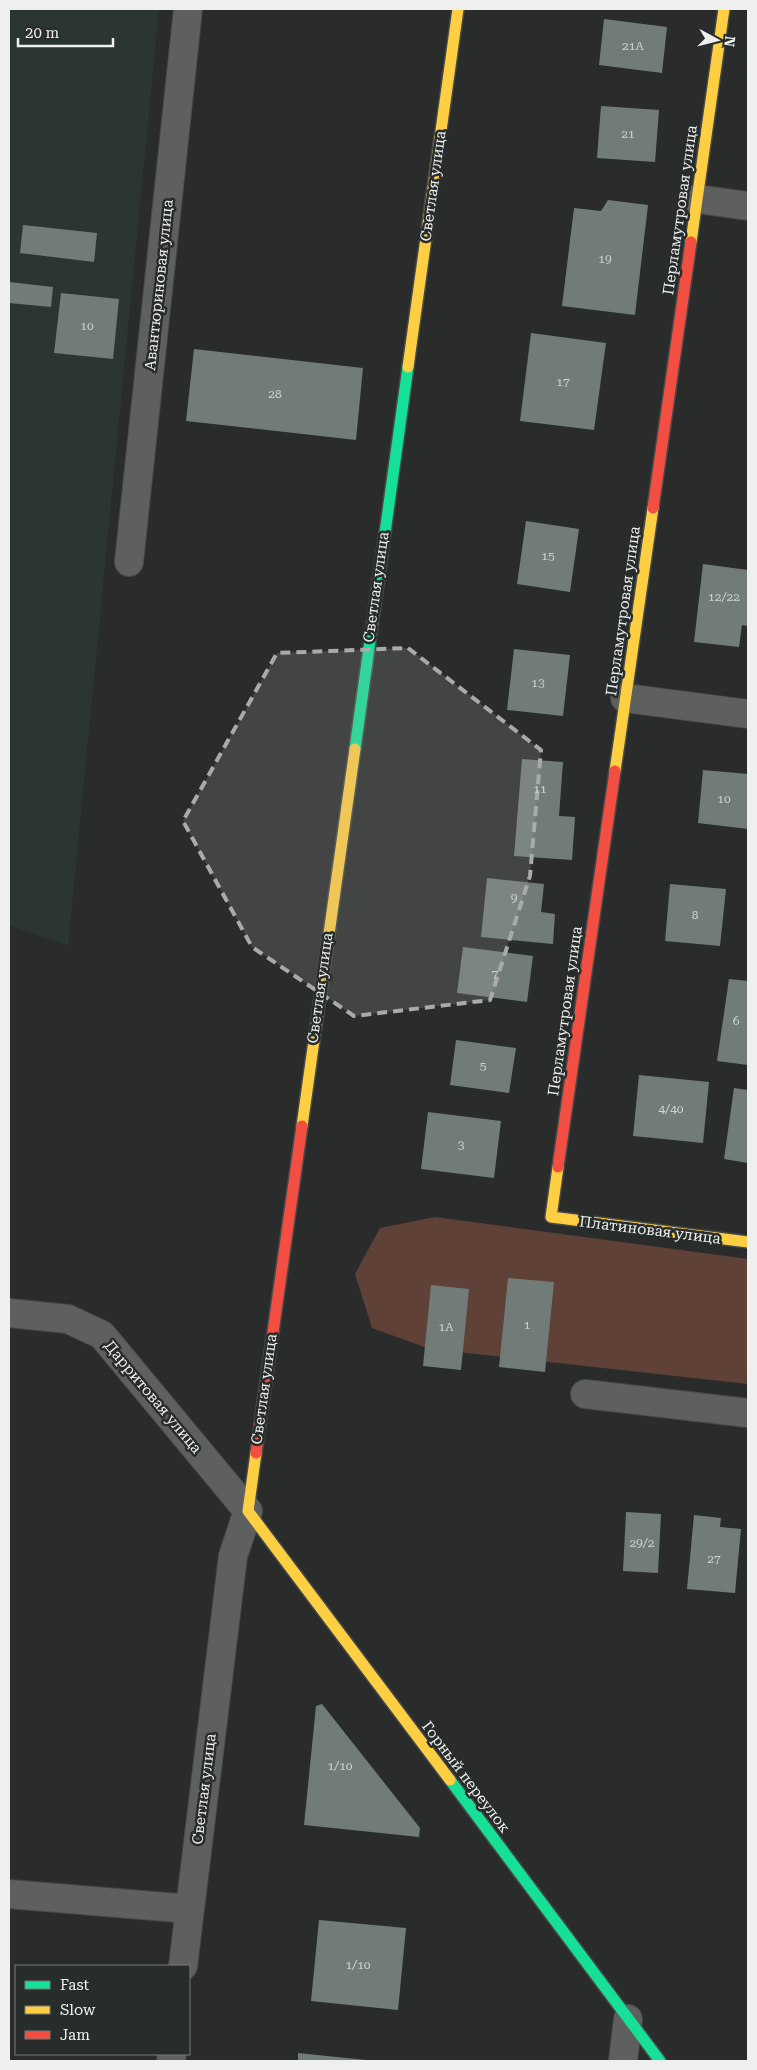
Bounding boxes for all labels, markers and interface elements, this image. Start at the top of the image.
scale bar [18,15,112,47]
north arrow [692,15,742,65]
text: 20 m [25,24,60,42]
text: N [721,35,739,48]
house number: 21А [622,39,645,53]
street label: Перламутровая улица [659,124,701,296]
house number: 21 [621,127,635,141]
street label: Светлая улица [416,129,450,243]
street label: Авантюриновая улица [141,199,177,371]
house number: 19 [598,252,612,266]
house number: 10 [80,319,94,333]
house number: 17 [556,375,570,389]
house number: 28 [268,387,282,401]
street label: Перламутровая улица [602,525,644,697]
street label: Светлая улица [359,530,393,644]
house number: 15 [541,549,555,563]
house number: 12/22 [708,590,740,604]
house number: 13 [531,676,545,690]
house number: 11 [533,782,547,796]
house number: 10 [717,792,731,806]
house number: 9 [511,891,518,905]
house number: 8 [692,908,699,922]
street label: Перламутровая улица [544,925,586,1097]
street label: Светлая улица [303,931,337,1045]
house number: 7 [492,967,499,981]
house number: 6 [733,1014,740,1028]
house number: 5 [480,1059,487,1073]
house number: 4/40 [658,1102,684,1116]
house number: 3 [458,1138,465,1152]
street label: Платиновая улица [578,1212,722,1248]
house number: 1 [524,1318,531,1332]
house number: 1А [438,1320,454,1334]
street label: Светлая улица [247,1332,281,1446]
street label: Дарритовая улица [100,1337,206,1457]
house number: 29/2 [629,1536,655,1550]
house number: 27 [707,1552,721,1566]
street label: Горный переулок [418,1718,514,1837]
street label: Светлая улица [188,1733,220,1845]
house number: 1/10 [327,1759,353,1773]
house number: 1/10 [345,1958,371,1972]
legend [15,1965,190,2055]
text: Fast [60,1976,90,1994]
text: Slow [60,2001,96,2019]
text: Jam [60,2026,90,2044]

